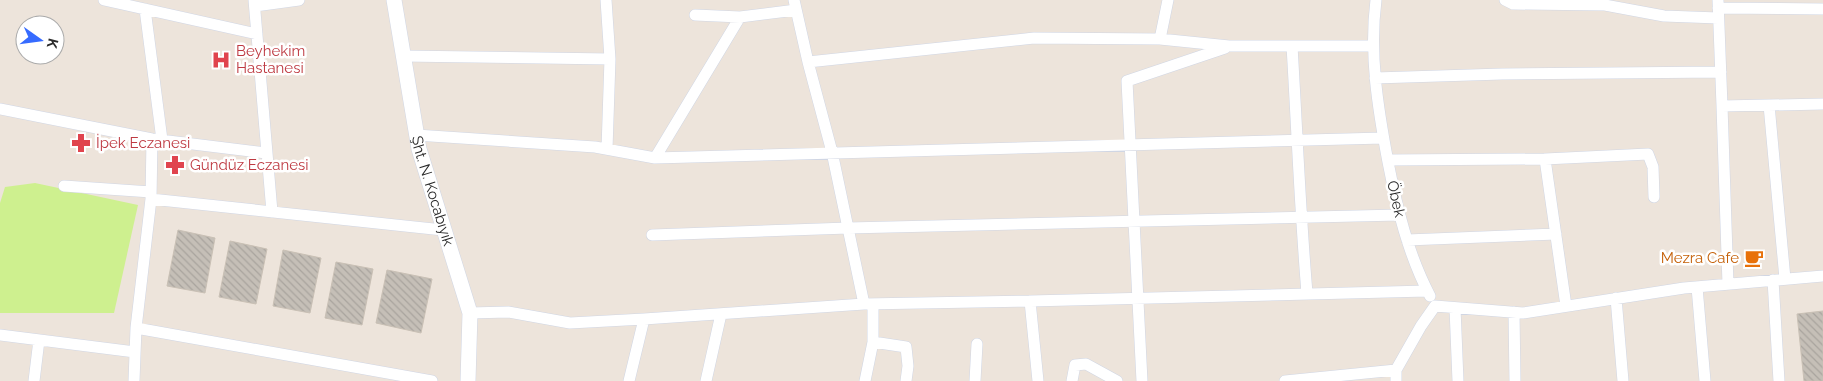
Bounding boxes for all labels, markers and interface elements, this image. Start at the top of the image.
north arrow [15,15,65,65]
text: K [44,37,62,50]
place label: Beyhekim Hastanesi [236,42,305,77]
hospital icon: Beyhekim Hastanesi [210,49,232,71]
pharmacy icon: İpek Eczanesi [70,132,92,154]
place label: İpek Eczanesi [96,133,190,152]
street label: Şht. N. Kocabıyık [408,134,458,248]
pharmacy icon: Gündüz Eczanesi [164,154,186,176]
place label: Gündüz Eczanesi [190,156,309,174]
street label: Öbek [1383,179,1410,219]
cafe icon: Mezra Cafe [1743,247,1765,269]
place label: Mezra Cafe [1661,249,1739,267]

